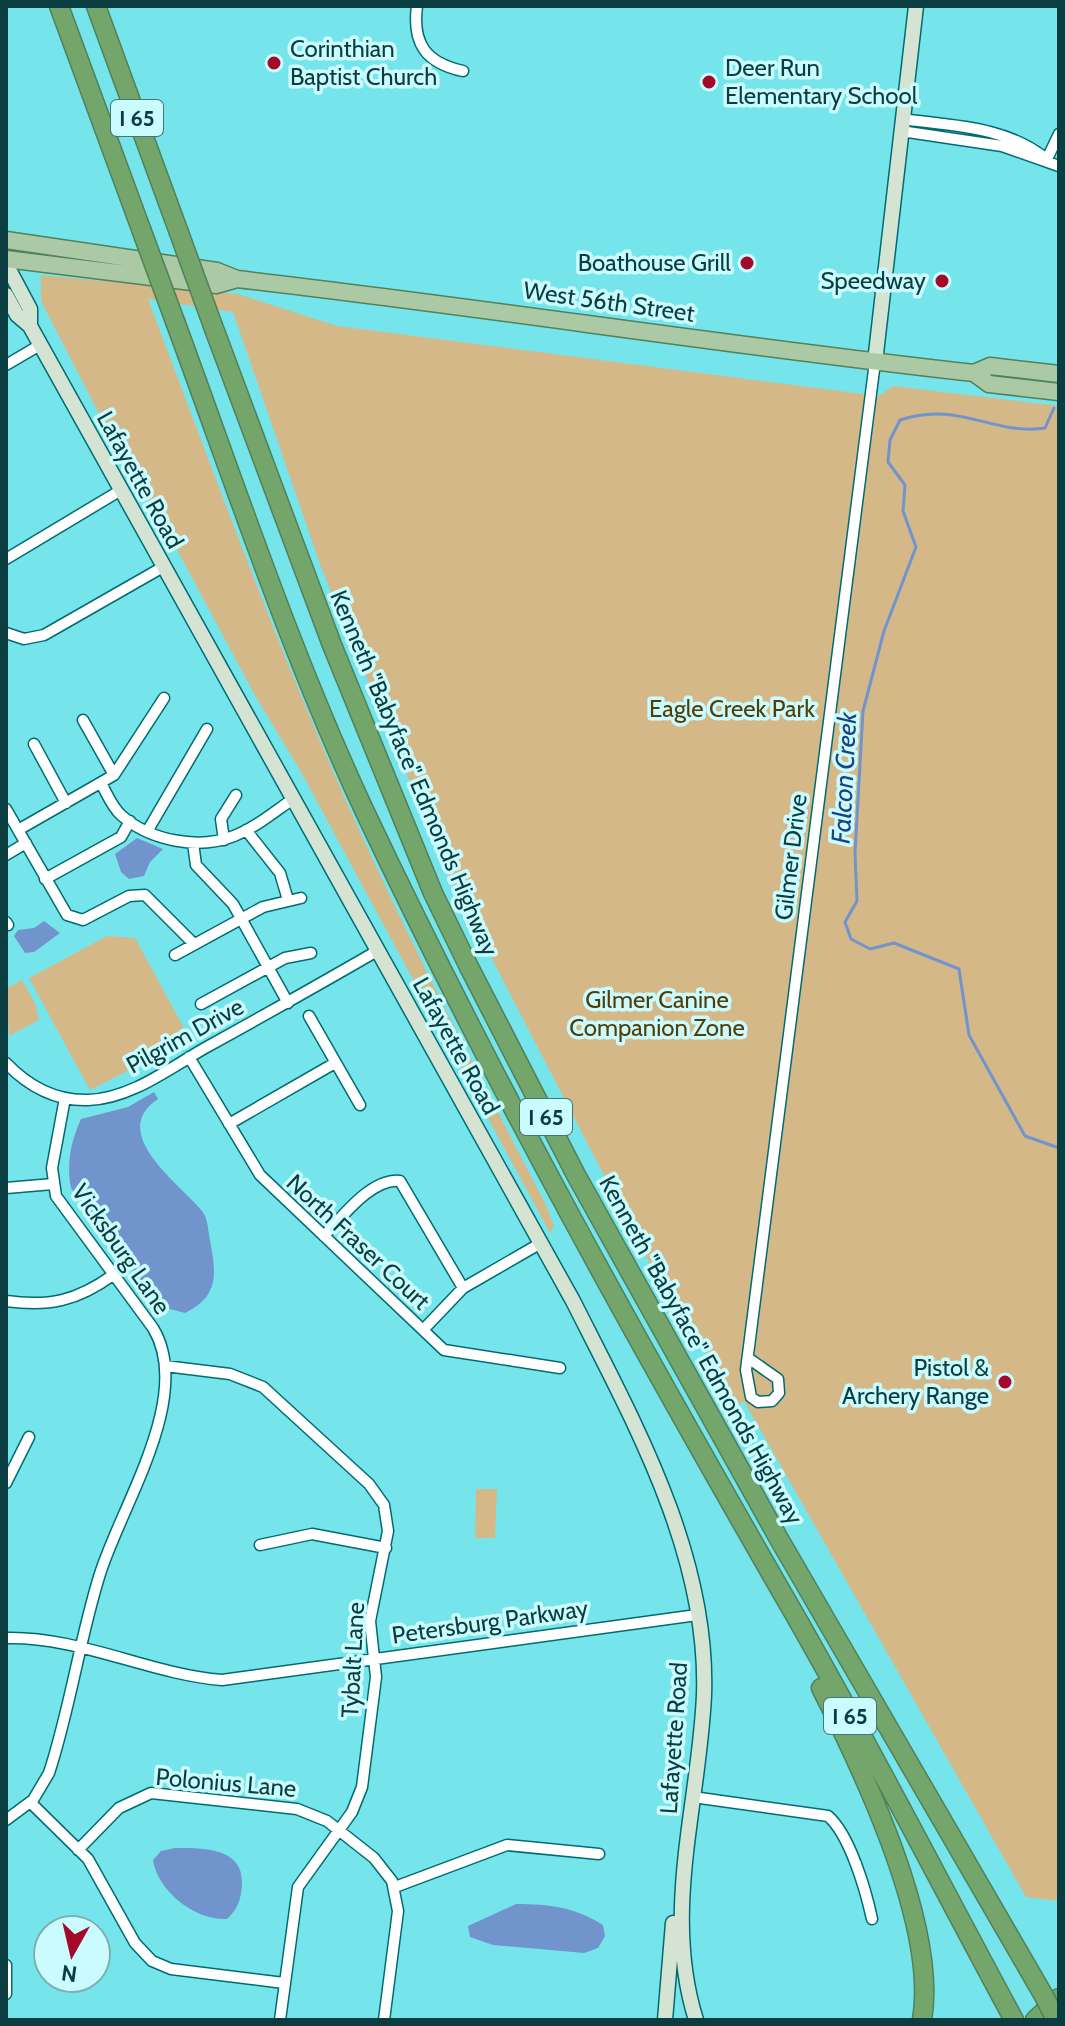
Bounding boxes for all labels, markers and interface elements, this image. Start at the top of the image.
place label: Corinthian Baptist Church [290,34,437,91]
place label: Deer Run Elementary School [725,53,918,110]
marker: Corinthian Baptist Church [265,54,283,72]
marker: Deer Run Elementary School [700,73,718,91]
road number: I 65 [111,100,163,136]
place label: Boathouse Grill [578,248,731,277]
marker: Boathouse Grill [738,254,756,272]
place label: Speedway [820,266,926,295]
marker: Speedway [933,272,951,290]
street label: West 56th Street [522,275,696,328]
street label: Lafayette Road [91,406,190,553]
street label: Kenneth "Babyface" Edmonds Highway [324,586,505,960]
park label: Eagle Creek Park [649,694,815,723]
water label: Falcon Creek [825,710,863,845]
street label: Gilmer Drive [768,792,813,922]
street label: Lafayette Road [407,972,506,1119]
park label: Gilmer Canine Companion Zone [569,985,745,1042]
street label: Pilgrim Drive [121,992,248,1080]
road number: I 65 [520,1099,572,1135]
street label: North Fraser Court [281,1168,436,1315]
street label: Kenneth "Babyface" Edmonds Highway [593,1170,810,1529]
street label: Vicksburg Lane [66,1178,177,1319]
place label: Pistol & Archery Range [842,1353,989,1410]
marker: Pistol & Archery Range [996,1373,1014,1391]
street label: Petersburg Parkway [390,1593,590,1650]
street label: Tybalt Lane [335,1601,370,1719]
street label: Lafayette Road [654,1661,693,1815]
road number: I 65 [824,1698,876,1734]
street label: Polonius Lane [155,1762,298,1803]
north arrow [32,1914,112,1994]
text: N [60,1959,79,1988]

